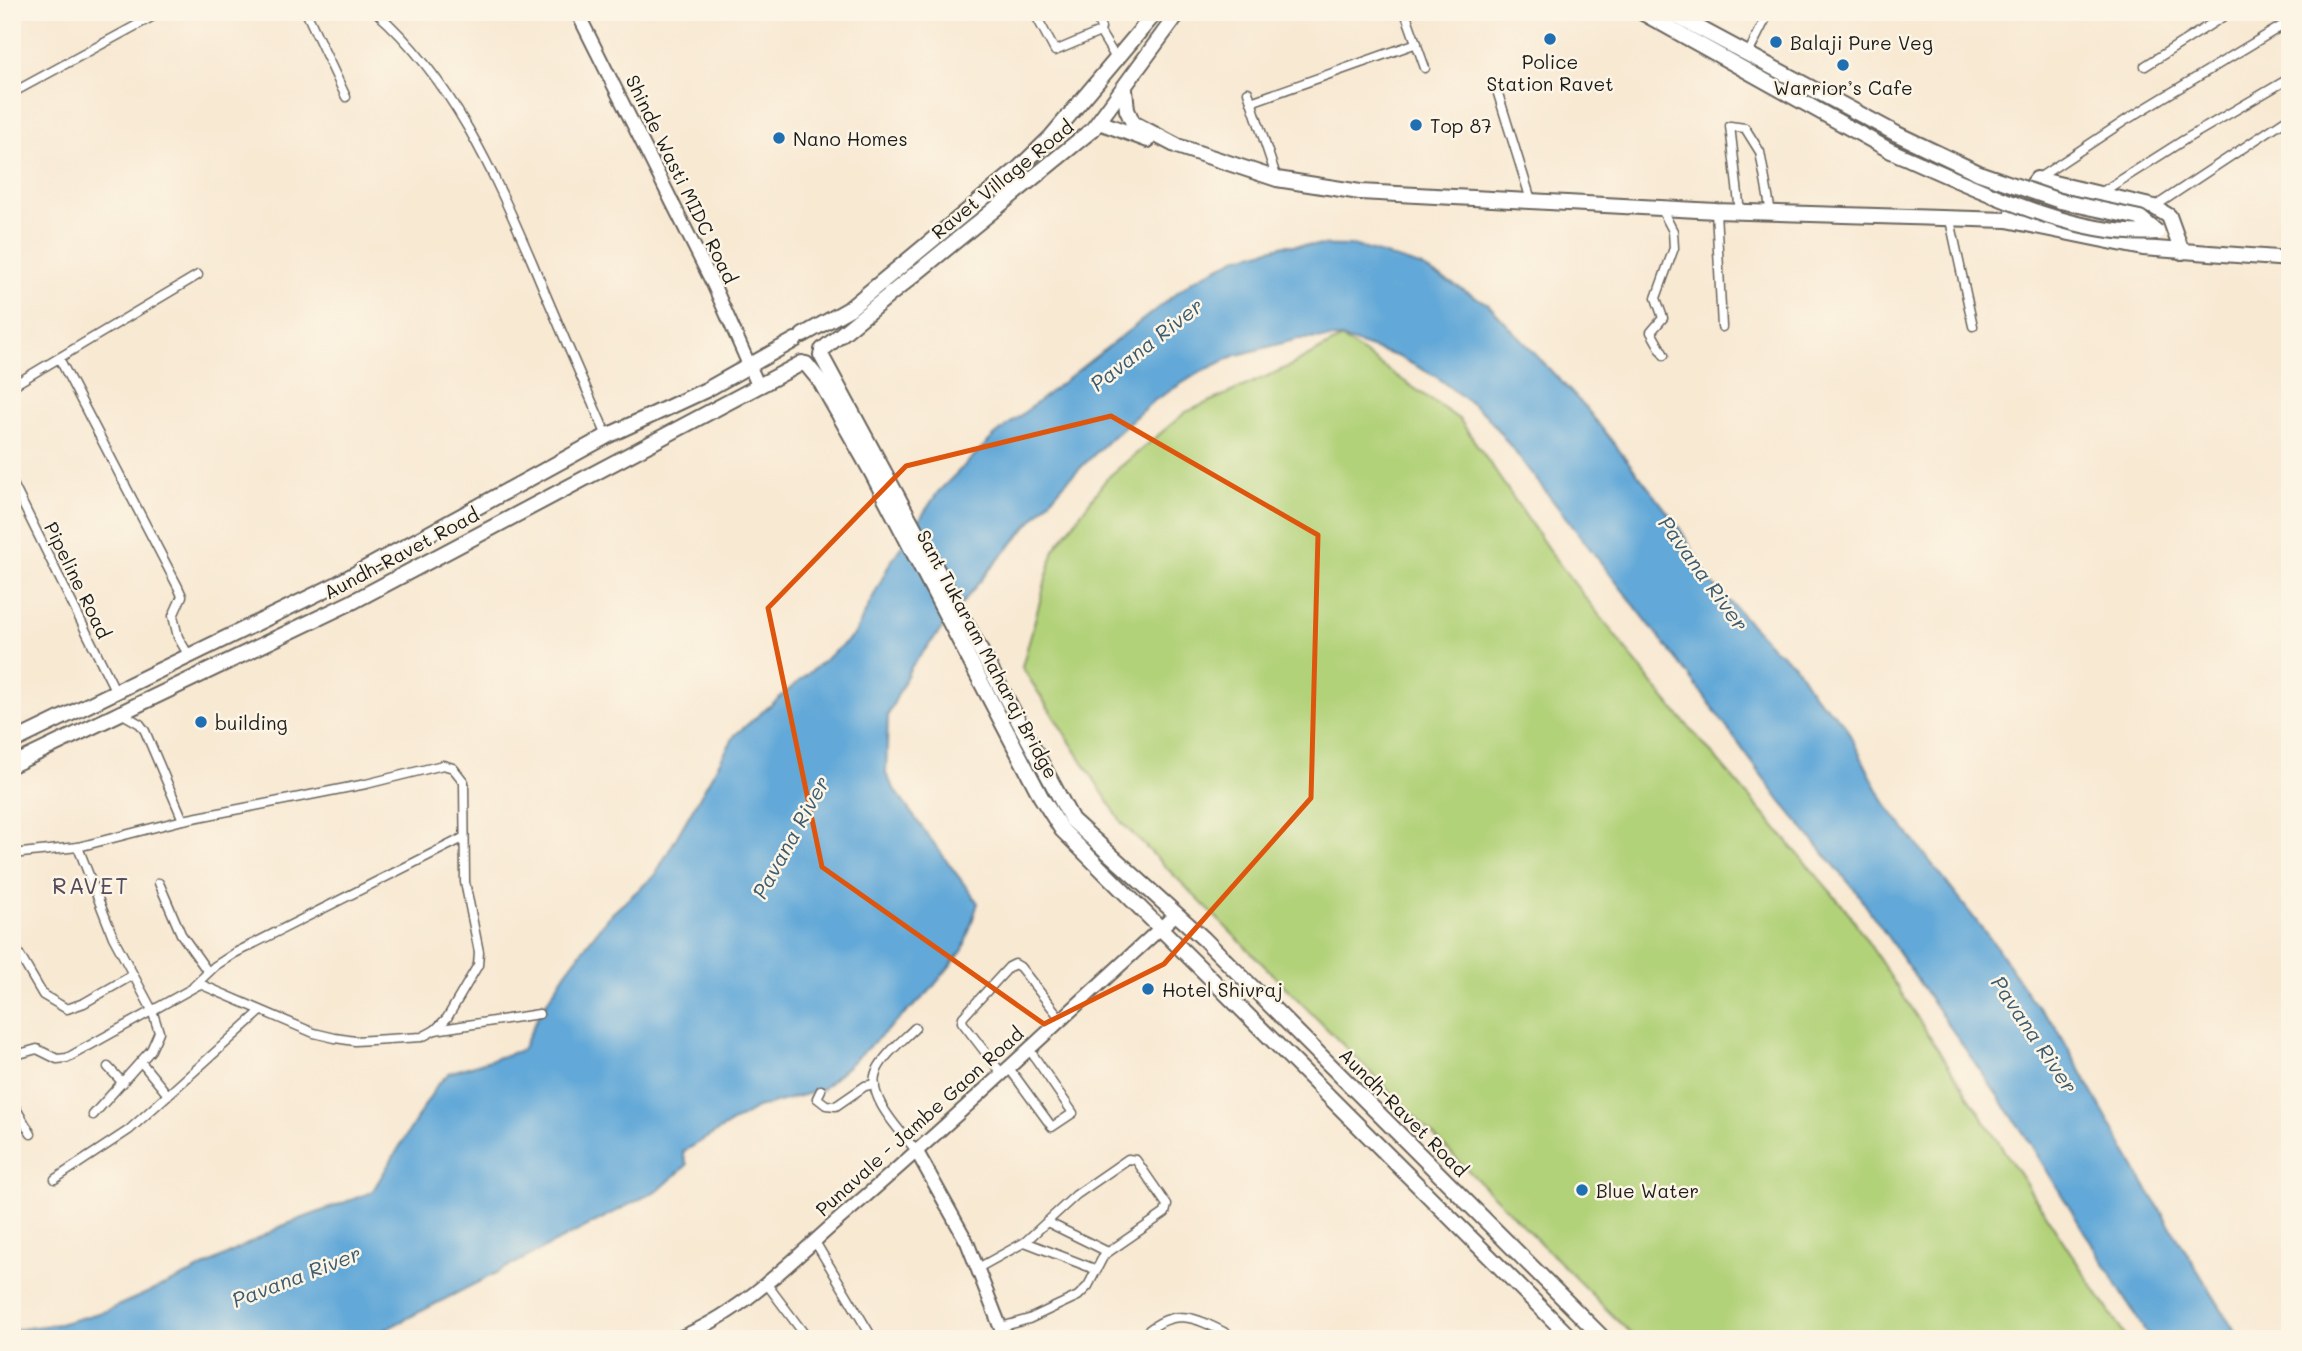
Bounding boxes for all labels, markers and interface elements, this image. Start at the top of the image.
place label: Balaji Pure Veg [1790,30,1933,55]
marker: Police Station Ravet [1542,31,1558,47]
marker: Balaji Pure Veg [1768,34,1784,50]
place label: Police Station Ravet [1486,49,1614,96]
marker: Warrior’s Cafe [1835,57,1851,73]
street label: Shinde Wasti MIDC Road [621,71,743,287]
place label: Warrior’s Cafe [1773,75,1913,100]
place label: Top 87 [1430,113,1492,138]
street label: Ravet Village Road [926,114,1078,244]
marker: Top 87 [1408,117,1424,133]
place label: Nano Homes [793,126,908,151]
marker: Nano Homes [771,130,787,146]
water label: Pavana River [1084,291,1208,397]
street label: Aundh-Ravet Road [319,501,483,605]
water label: Pavana River [1653,510,1755,636]
street label: Pipeline Road [39,517,117,643]
street label: Sant Tukaram Maharaj Bridge [912,525,1064,783]
place label: building [215,710,288,735]
marker: building [193,714,209,730]
water label: Pavana River [745,771,835,903]
district label: RAVET [52,870,130,900]
water label: Pavana River [1986,970,2084,1098]
place label: Hotel Shivraj [1162,977,1283,1002]
marker: Hotel Shivraj [1140,981,1156,997]
street label: Punavale - Jambe Gaon Road [810,1021,1028,1221]
street label: Aundh-Ravet Road [1334,1042,1474,1182]
place label: Blue Water [1596,1178,1699,1203]
marker: Blue Water [1574,1182,1590,1198]
water label: Pavana River [228,1239,364,1313]

